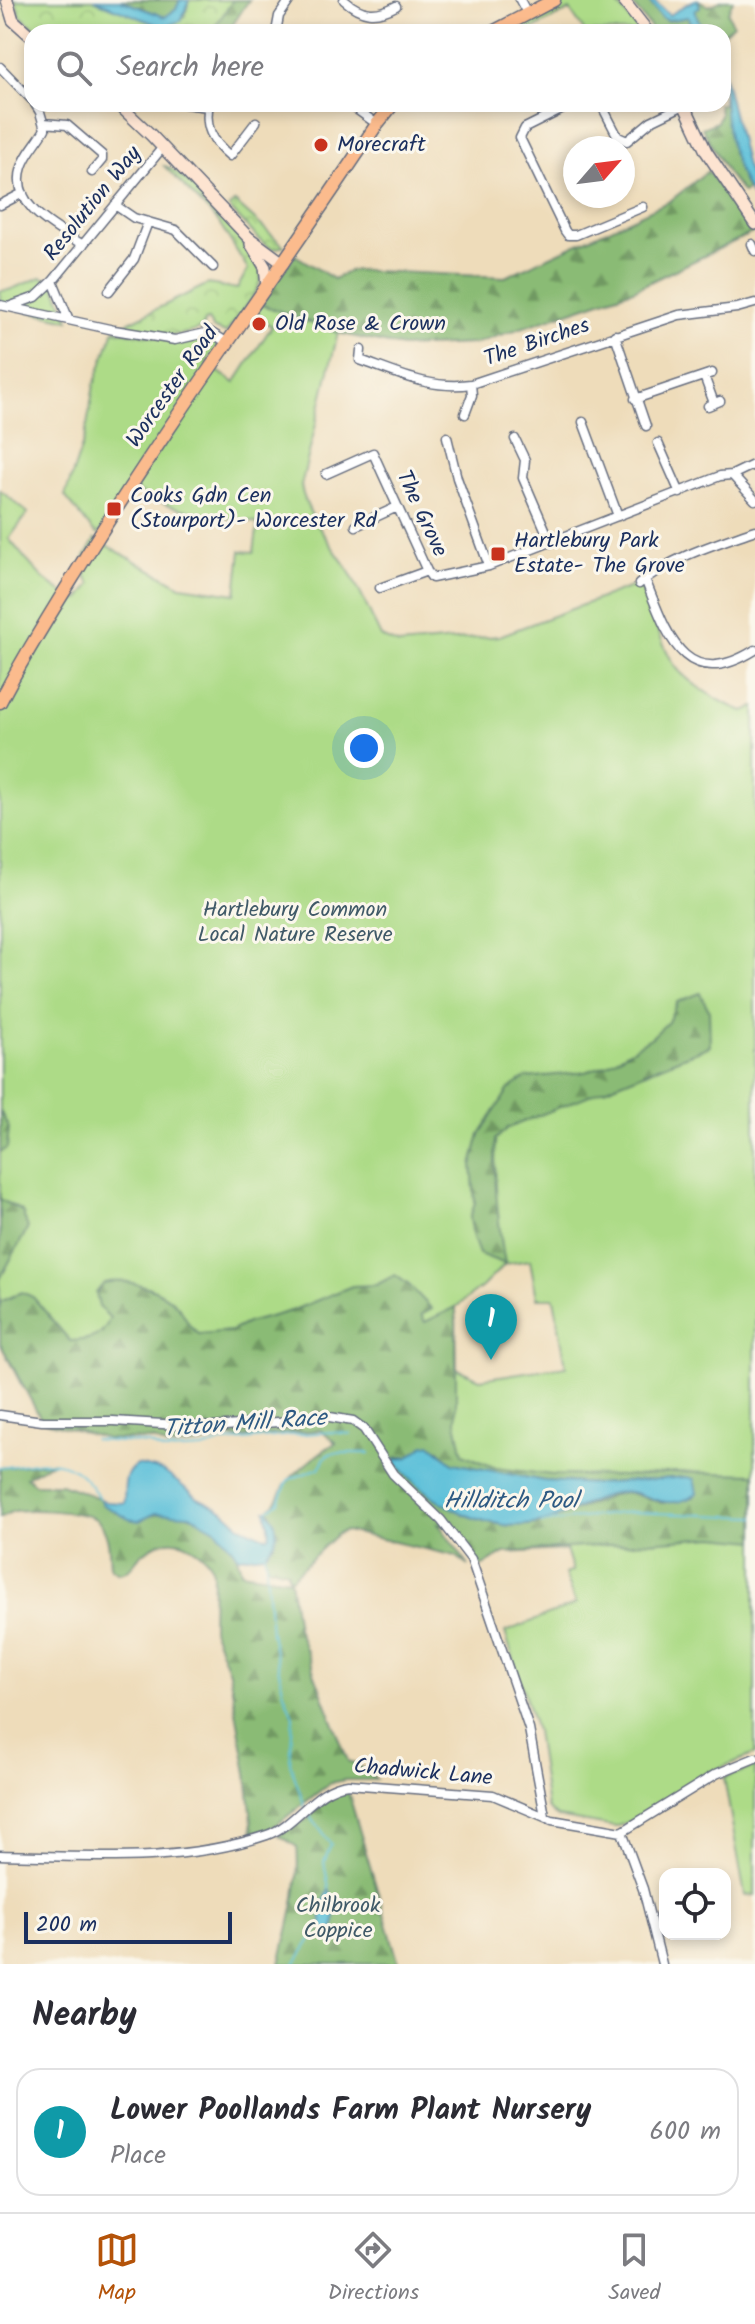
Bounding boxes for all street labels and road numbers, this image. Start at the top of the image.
street label: Resolution Way [35,138,151,269]
street label: The Birches [479,308,595,377]
street label: Worcester Road [118,318,229,455]
street label: The Grove [386,465,456,563]
street label: Chadwick Lane [352,1750,494,1797]

